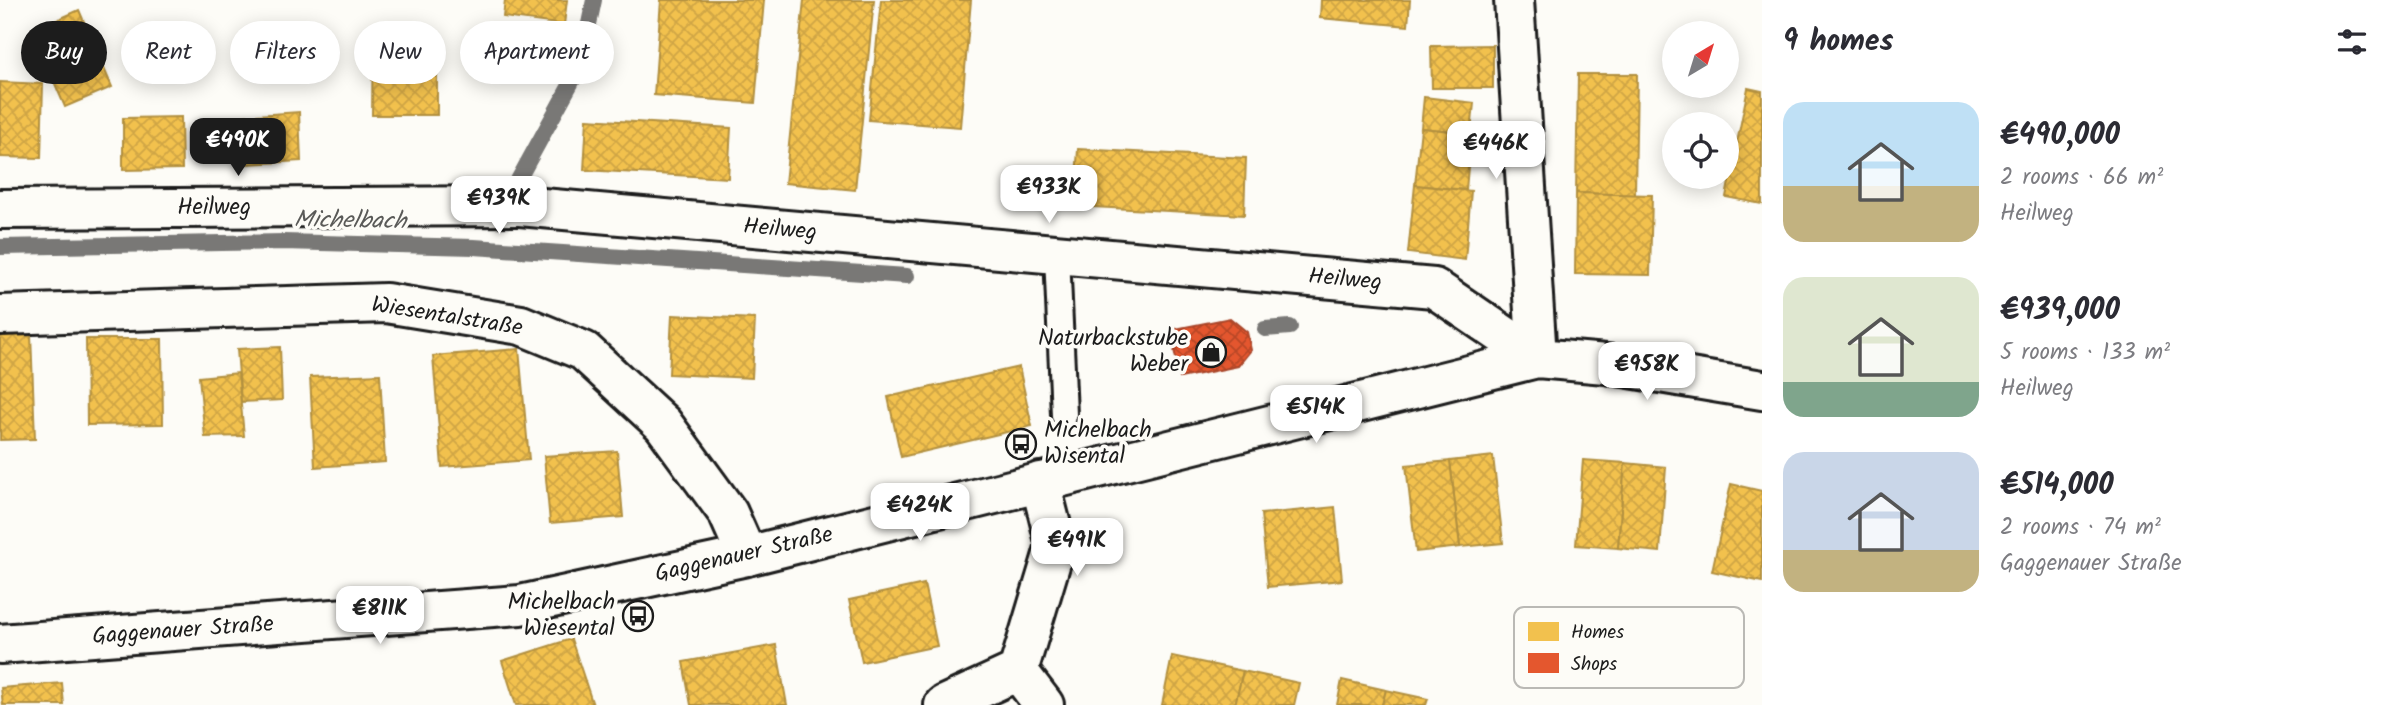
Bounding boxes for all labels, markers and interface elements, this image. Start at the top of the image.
text: 9 homes [1783,18,1894,66]
chip: Buy [21,21,107,84]
chip: Rent [121,21,216,84]
chip: Filters [230,21,340,84]
chip: New [354,21,446,84]
chip: Apartment [460,21,614,84]
north arrow [1662,21,1740,98]
map controls [1662,21,1739,189]
icon: filters [2333,23,2371,61]
button: locate [1662,112,1739,189]
text: €490,000 [2000,112,2120,160]
pin: €490K [189,118,287,178]
pin: €446K [1447,122,1545,181]
text: €490K [206,123,270,159]
text: €446K [1463,126,1529,162]
icon: home [1839,130,1923,214]
text: 2 rooms · 66 m² [2000,160,2163,196]
pin: €933K [1000,166,1098,225]
text: €933K [1016,170,1082,206]
pin: €939K [450,176,548,236]
text: €939K [467,181,531,217]
street label: Heilweg [177,190,251,226]
text: Heilweg [2000,196,2074,232]
water label: Michelbach [294,201,409,242]
street label: Heilweg [742,209,818,251]
street label: Heilweg [1307,259,1383,301]
street label: Wiesentalstraße [369,287,525,347]
text: €939,000 [2000,287,2120,335]
icon: home [1839,305,1923,389]
place label: Naturbackstube Weber [1038,321,1189,383]
shop icon: Naturbackstube Weber [1194,335,1228,369]
text: 5 rooms · 133 m² [2000,335,2170,371]
pin: €958K [1598,342,1696,402]
text: €958K [1614,347,1680,383]
text: Heilweg [2000,371,2074,407]
pin: €514K [1267,386,1365,445]
text: €514K [1286,390,1346,426]
place label: Michelbach Wisental [1044,413,1152,475]
bus stop icon: Michelbach Wisental [1004,427,1038,461]
text: €514,000 [2000,462,2114,510]
icon: home [1839,480,1923,564]
pin: €424K [871,484,969,543]
text: €424K [887,488,953,524]
text: 2 rooms · 74 m² [2000,510,2161,546]
street label: Gaggenauer Straße [651,517,837,593]
pin: €491K [1028,518,1126,578]
text: €491K [1047,523,1107,559]
text: Gaggenauer Straße [2000,546,2182,582]
place label: Michelbach Wiesental [507,585,615,647]
pin: €811K [331,586,429,646]
text: €811K [352,591,408,627]
bus stop icon: Michelbach Wiesental [621,599,655,633]
street label: Gaggenauer Straße [91,607,275,655]
legend [1514,607,1744,688]
text: Homes [1571,618,1624,648]
text: Shops [1571,650,1617,680]

